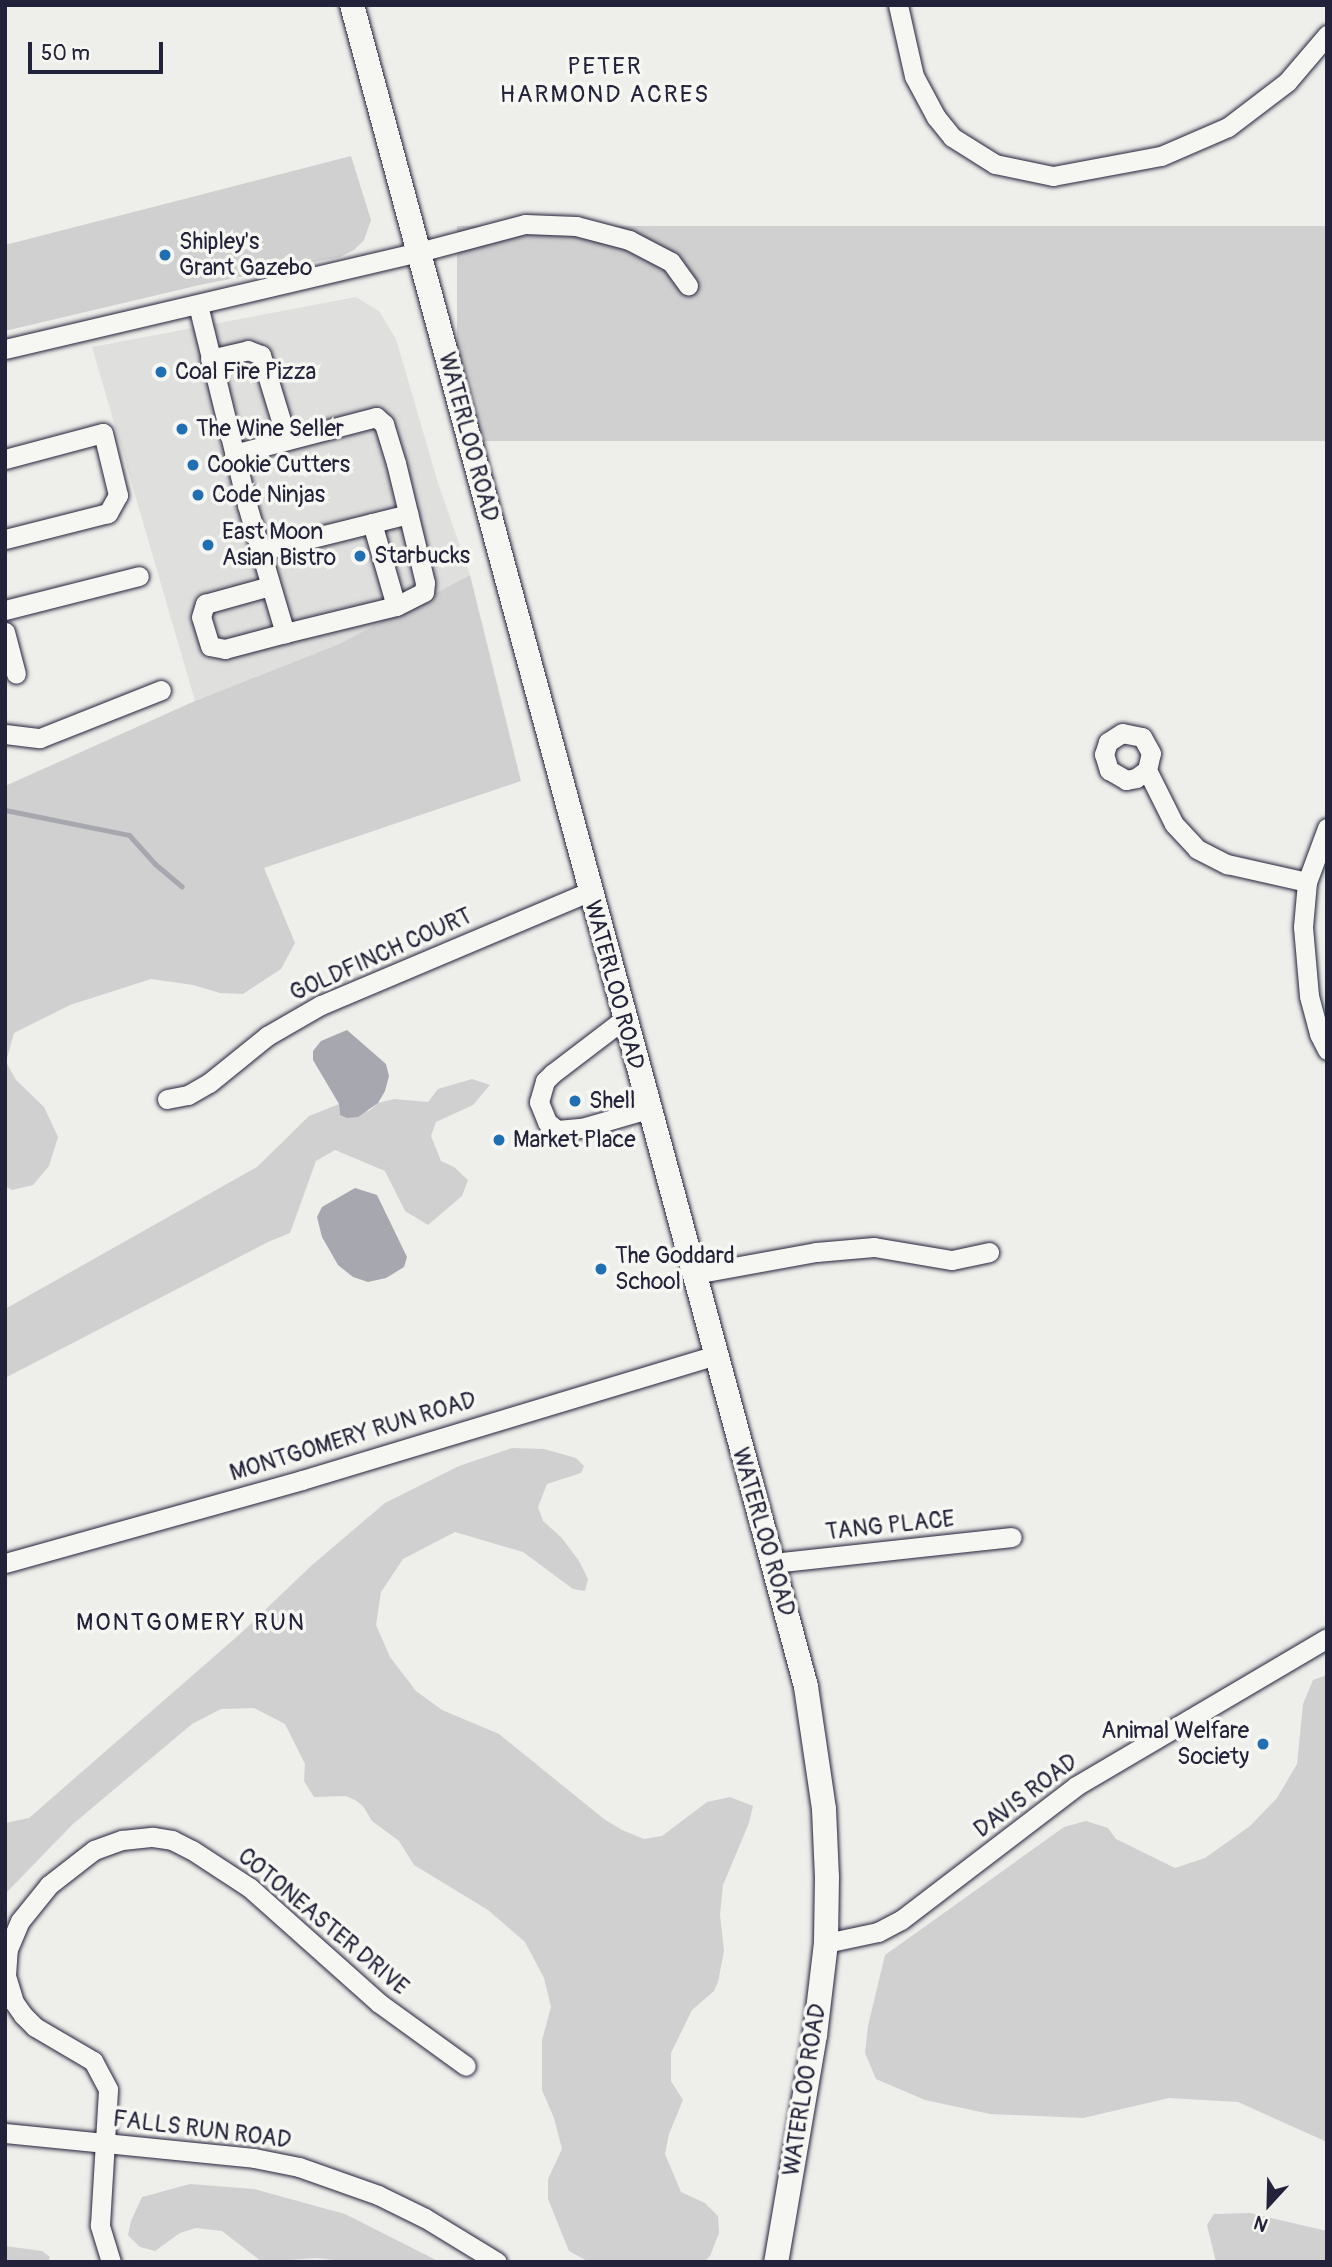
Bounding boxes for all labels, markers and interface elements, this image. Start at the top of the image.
scale bar [32,28,166,72]
text: 50 m [41,40,90,67]
district label: PETER HARMOND ACRES [501,53,709,109]
place label: Shipley's Grant Gazebo [179,228,312,282]
marker: Shipley's Grant Gazebo [157,247,173,263]
street label: WATERLOO ROAD [432,349,504,525]
place label: Coal Fire Pizza [175,358,316,386]
marker: Coal Fire Pizza [153,364,169,380]
place label: The Wine Seller [196,415,344,443]
marker: The Wine Seller [174,421,190,437]
place label: Cookie Cutters [207,451,350,479]
marker: Cookie Cutters [185,457,201,473]
place label: Code Ninjas [212,481,325,509]
marker: Code Ninjas [190,487,206,503]
place label: East Moon Asian Bistro [222,518,336,572]
marker: East Moon Asian Bistro [200,537,216,553]
place label: Starbucks [374,542,470,570]
marker: Starbucks [352,548,368,564]
street label: WATERLOO ROAD [578,897,650,1073]
street label: GOLDFINCH COURT [286,903,476,1007]
place label: Shell [589,1087,635,1115]
marker: Shell [567,1093,583,1109]
place label: Market Place [513,1126,636,1154]
marker: Market Place [491,1132,507,1148]
place label: The Goddard School [615,1242,735,1296]
marker: The Goddard School [593,1261,609,1277]
street label: MONTGOMERY RUN ROAD [227,1386,479,1488]
street label: WATERLOO ROAD [726,1445,800,1619]
street label: TANG PLACE [824,1506,956,1546]
district label: MONTGOMERY RUN [78,1609,304,1637]
place label: Animal Welfare Society [1101,1717,1249,1771]
marker: Animal Welfare Society [1255,1736,1271,1752]
street label: DAVIS ROAD [969,1748,1083,1844]
street label: COTONEASTER DRIVE [232,1843,414,2001]
street label: WATERLOO ROAD [778,2002,832,2178]
street label: FALLS RUN ROAD [111,2105,293,2155]
north arrow [1234,2169,1304,2239]
text: N [1251,2210,1272,2237]

